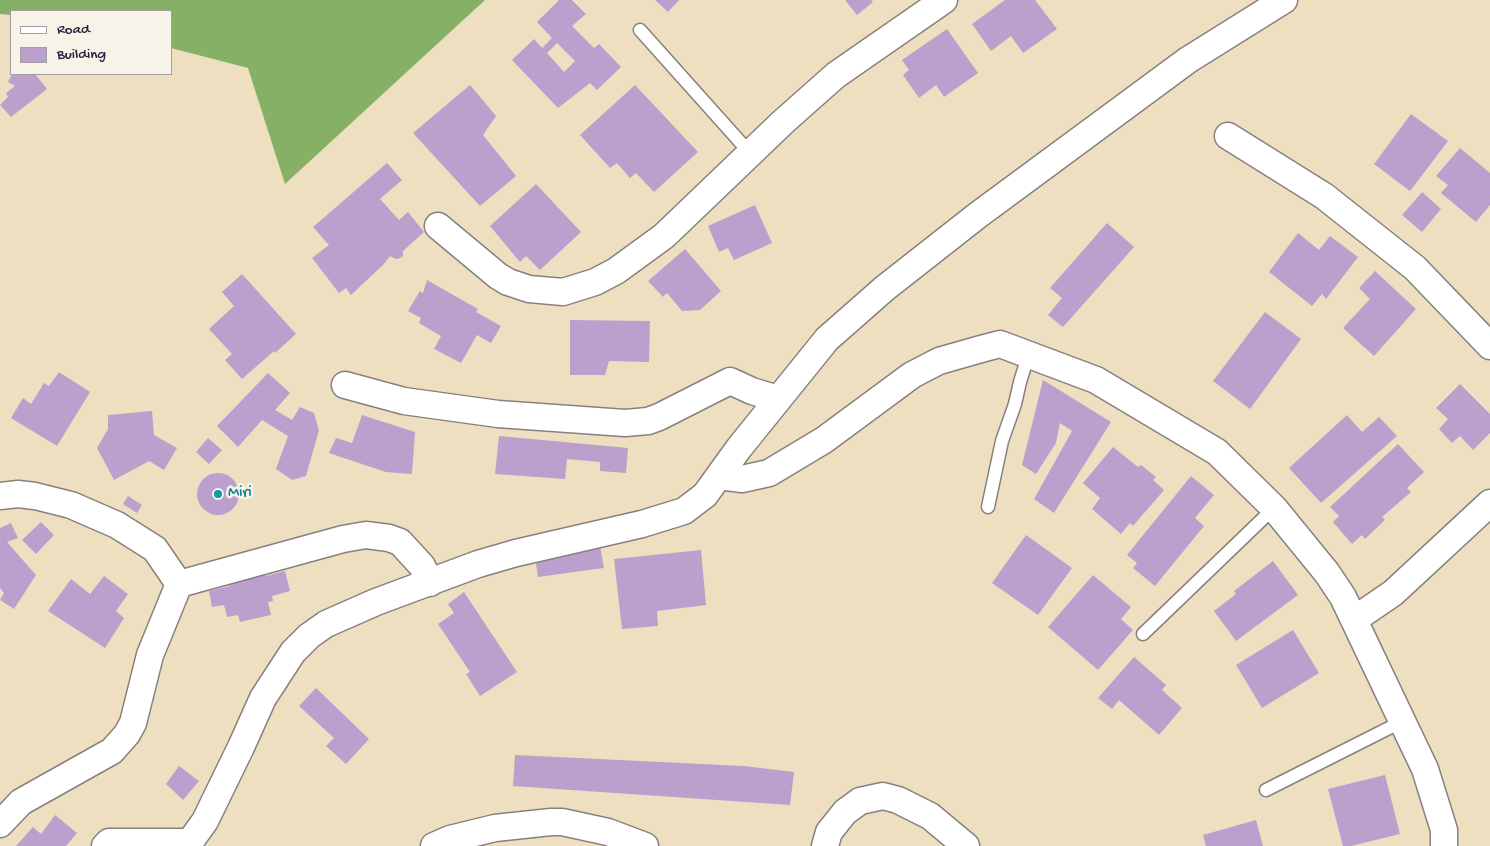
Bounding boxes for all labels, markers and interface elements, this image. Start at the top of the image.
legend [10,10,172,75]
text: Road [57,21,90,39]
text: Building [57,46,106,64]
place label: Miri [228,484,252,504]
marker: Miri [212,488,224,500]

